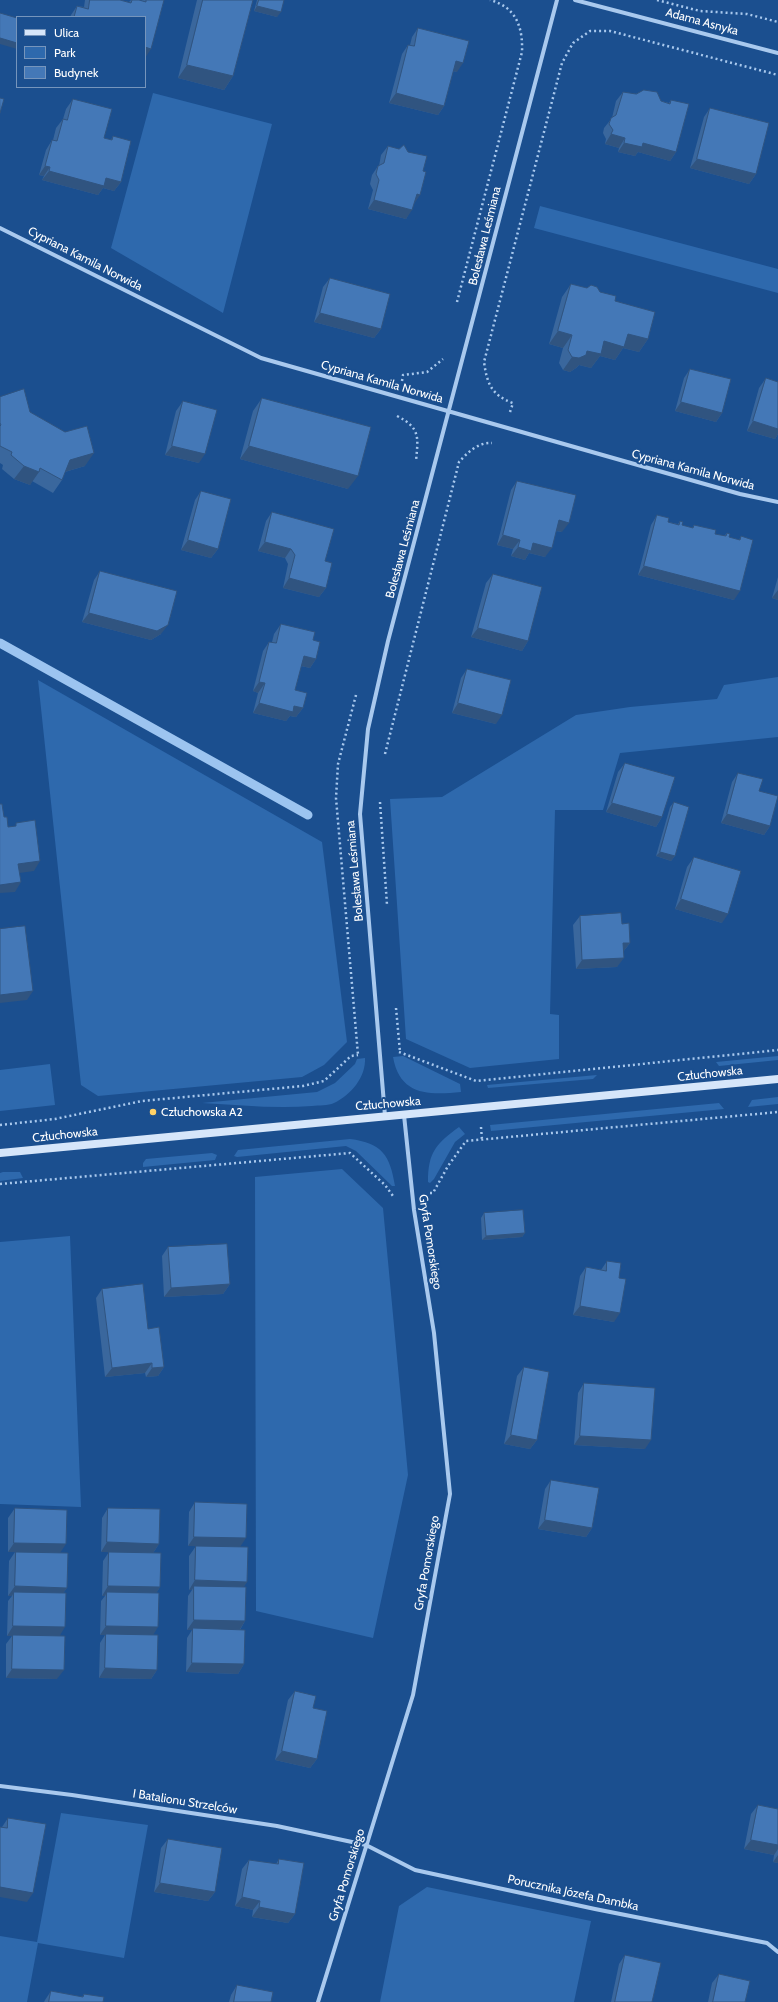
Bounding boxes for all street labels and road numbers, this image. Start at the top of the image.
street label: Adama Asnyka [664,5,740,39]
street label: Bolesława Leśmiana [466,185,504,287]
street label: Cypriana Kamila Norwida [25,224,145,294]
street label: Cypriana Kamila Norwida [319,358,445,406]
street label: Cypriana Kamila Norwida [630,447,756,493]
street label: Bolesława Leśmiana [383,498,423,600]
street label: Bolesława Leśmiana [343,820,367,922]
street label: Człuchowska [677,1063,743,1085]
street label: Człuchowska [355,1094,421,1114]
street label: Człuchowska [32,1124,98,1146]
street label: Gryfa Pomorskiego [415,1193,445,1291]
street label: Gryfa Pomorskiego [412,1514,442,1612]
street label: I Batalionu Strzelców [132,1787,238,1817]
street label: Gryfa Pomorskiego [326,1827,368,1923]
street label: Porucznika Józefa Dambka [506,1872,640,1914]

